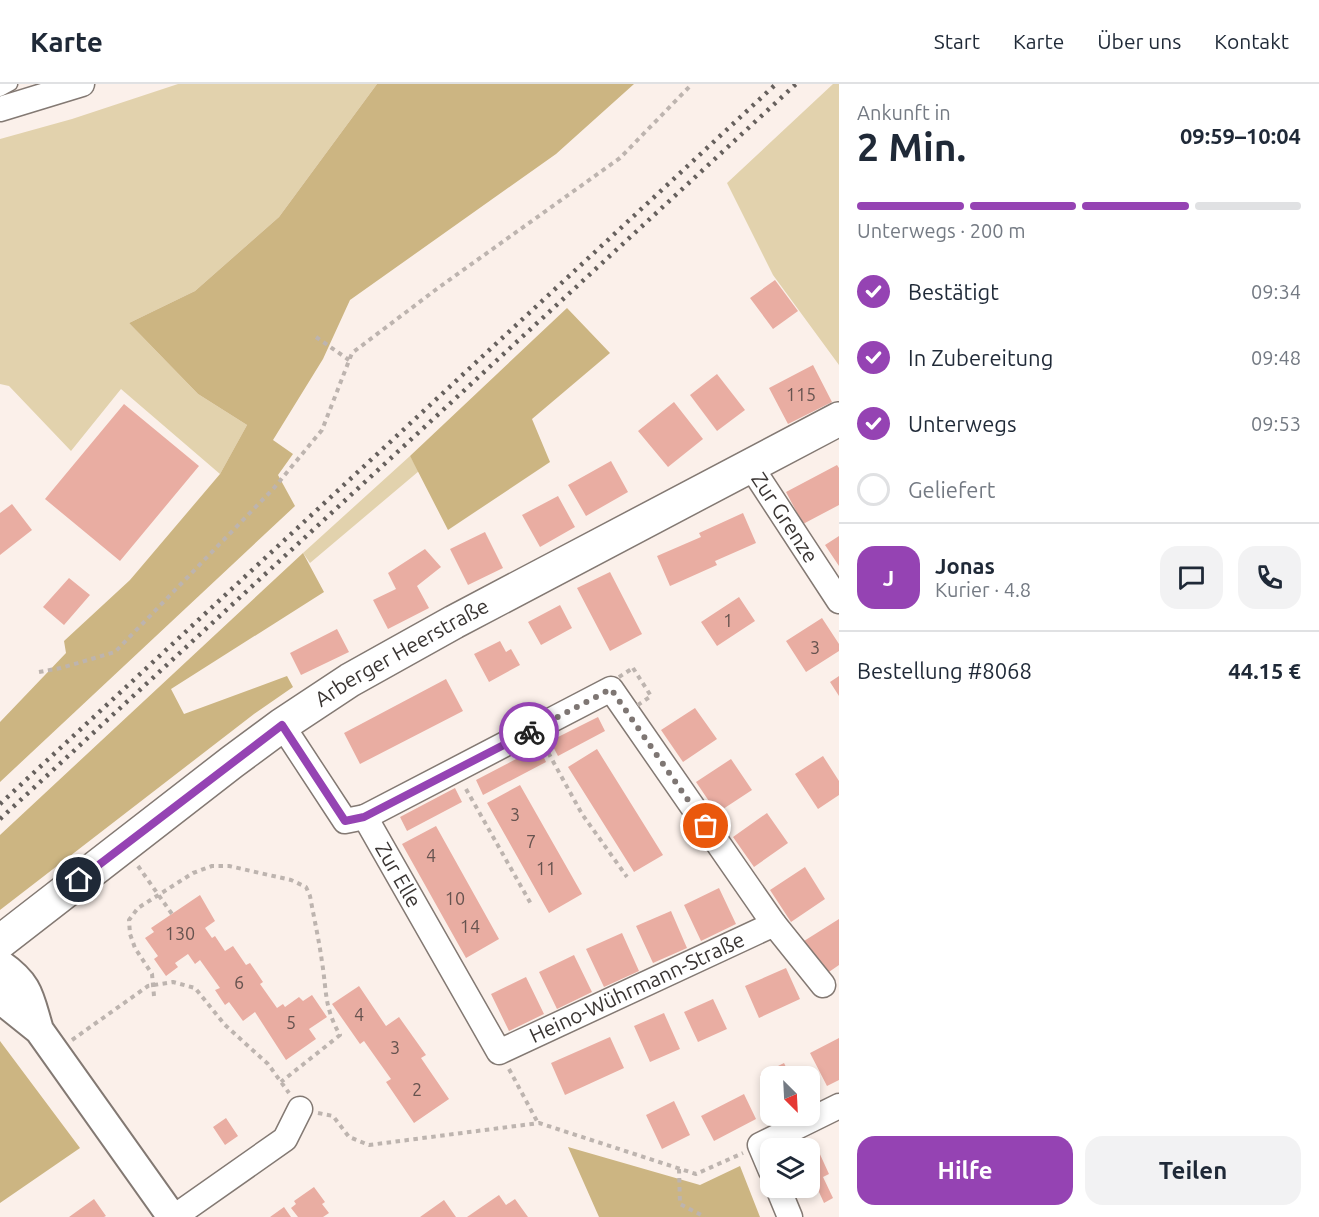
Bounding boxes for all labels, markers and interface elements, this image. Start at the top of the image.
text: Karte [30,26,103,57]
text: Start [934,29,980,53]
text: Karte [1013,29,1064,53]
text: Über uns [1097,29,1181,53]
text: Kontakt [1214,29,1289,53]
text: Ankunft in [857,101,951,124]
text: 09:59–10:04 [1180,123,1301,148]
text: 2 Min. [857,125,966,168]
text: Unterwegs · 200 m [857,219,1025,242]
icon: check [857,275,890,308]
text: Bestätigt [908,279,999,304]
text: 09:34 [1251,280,1301,303]
icon: check [857,341,890,374]
text: In Zubereitung [908,345,1053,370]
text: 09:48 [1251,346,1301,369]
house number: 115 [786,384,816,404]
icon: check [857,407,890,440]
text: Unterwegs [908,411,1017,436]
text: 09:53 [1251,412,1301,435]
street label: Zur Grenze [747,467,824,567]
text: Geliefert [908,477,995,502]
button: chat [1160,546,1223,609]
button: phone [1238,546,1301,609]
text: Jonas [935,553,995,578]
text: J [883,565,894,590]
text: Kurier · 4.8 [935,578,1031,601]
street label: Arberger Heerstraße [310,593,492,711]
house number: 1 [723,610,733,630]
house number: 3 [810,637,820,657]
text: Bestellung #8068 [857,658,1032,683]
text: 44.15 € [1228,658,1301,683]
courier [499,702,559,762]
icon: bike [513,716,546,749]
pin [680,800,731,851]
house number: 3 [510,804,520,824]
icon: bag [689,809,722,842]
house number: 7 [526,831,536,851]
street label: Zur Elle [371,838,427,911]
house number: 4 [426,845,436,865]
pin [53,854,104,905]
house number: 11 [536,858,556,878]
icon: home [62,863,95,896]
house number: 10 [445,888,465,908]
house number: 14 [460,916,480,936]
house number: 130 [165,923,195,943]
street label: Heino-Wührmann-Straße [525,927,748,1047]
house number: 6 [234,972,244,992]
house number: 4 [354,1004,364,1024]
house number: 5 [286,1012,296,1032]
house number: 3 [390,1037,400,1057]
north arrow [760,1066,820,1126]
map controls [760,1066,820,1198]
house number: 2 [412,1079,422,1099]
button: Hilfe [857,1136,1073,1205]
button: Teilen [1085,1136,1301,1205]
button: layers [760,1138,820,1198]

